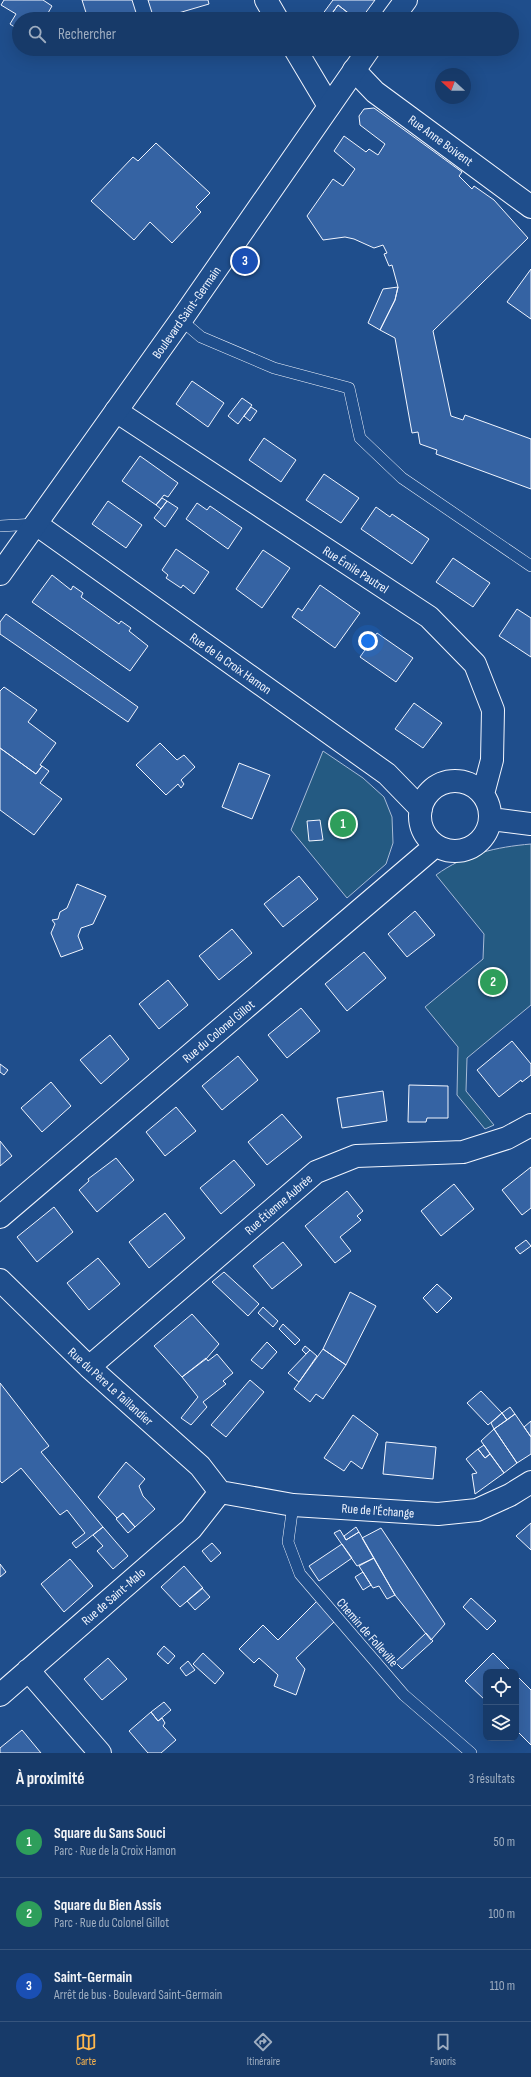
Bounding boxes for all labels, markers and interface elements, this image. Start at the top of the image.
search box [12,12,519,56]
icon: search [26,23,48,45]
text: Rechercher [58,25,116,44]
north arrow [435,68,471,104]
street label: Rue Anne Boivent [405,112,476,170]
pin: 3 [232,246,258,276]
street label: Boulevard Saint-Germain [149,263,225,362]
street label: Rue Émile Pautrel [319,543,391,597]
street label: Rue de la Croix Hamon [186,630,274,698]
your location [358,631,378,651]
pin: 1 [330,809,356,839]
pin: 2 [480,967,506,997]
street label: Rue du Colonel Gillot [179,997,258,1067]
street label: Rue Étienne Aubrée [242,1171,316,1239]
street label: Rue du Père Le Taillandier [64,1344,156,1429]
street label: Rue de l'Échange [341,1500,415,1522]
street label: Rue de Saint-Malo [78,1565,149,1629]
street label: Chemin de Folleville [333,1595,401,1670]
map controls [483,1669,519,1741]
button: locate [483,1669,519,1705]
button: layers [483,1705,519,1741]
text: À proximité [16,1769,84,1789]
text: 3 résultats [469,1771,515,1787]
text: Square du Sans Souci [54,1824,166,1843]
text: 1 [26,1834,32,1850]
text: 50 m [494,1834,515,1850]
text: Parc · Rue de la Croix Hamon [54,1843,176,1859]
text: Square du Bien Assis [54,1896,162,1915]
text: 2 [26,1906,32,1922]
text: 100 m [488,1906,515,1922]
text: Parc · Rue du Colonel Gillot [54,1915,169,1931]
text: Saint-Germain [54,1968,132,1987]
text: 3 [26,1978,32,1994]
text: 110 m [490,1978,515,1994]
text: Arrêt de bus · Boulevard Saint-Germain [54,1987,222,2003]
tab: Carte [75,2031,97,2068]
tab: Itinéraire [247,2031,280,2068]
tab: Favoris [430,2031,456,2068]

